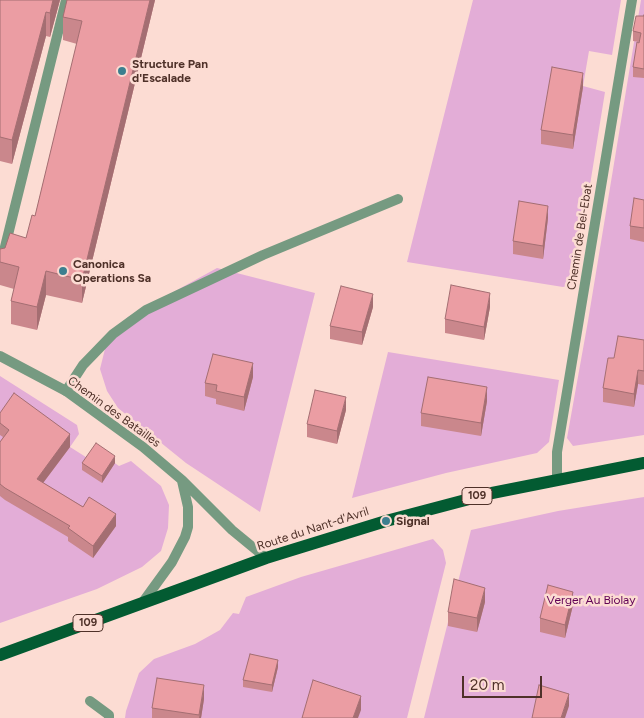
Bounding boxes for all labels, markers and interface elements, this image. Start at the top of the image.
place label: Structure Pan d'Escalade [132,57,208,85]
marker: Structure Pan d'Escalade [116,65,128,77]
street label: Chemin de Bel-Ebat [564,183,596,291]
place label: Canonica Operations Sa [73,257,151,285]
marker: Canonica Operations Sa [57,265,69,277]
street label: Chemin des Batailles [65,374,163,450]
road number: 109 [462,488,492,504]
street label: Route du Nant-d'Avril [255,504,371,554]
place label: Signal [396,514,430,528]
marker: Signal [380,515,392,527]
park label: Verger Au Biolay [547,593,635,607]
road number: 109 [73,614,103,632]
scale bar [464,666,544,698]
text: 20 m [470,676,504,694]

